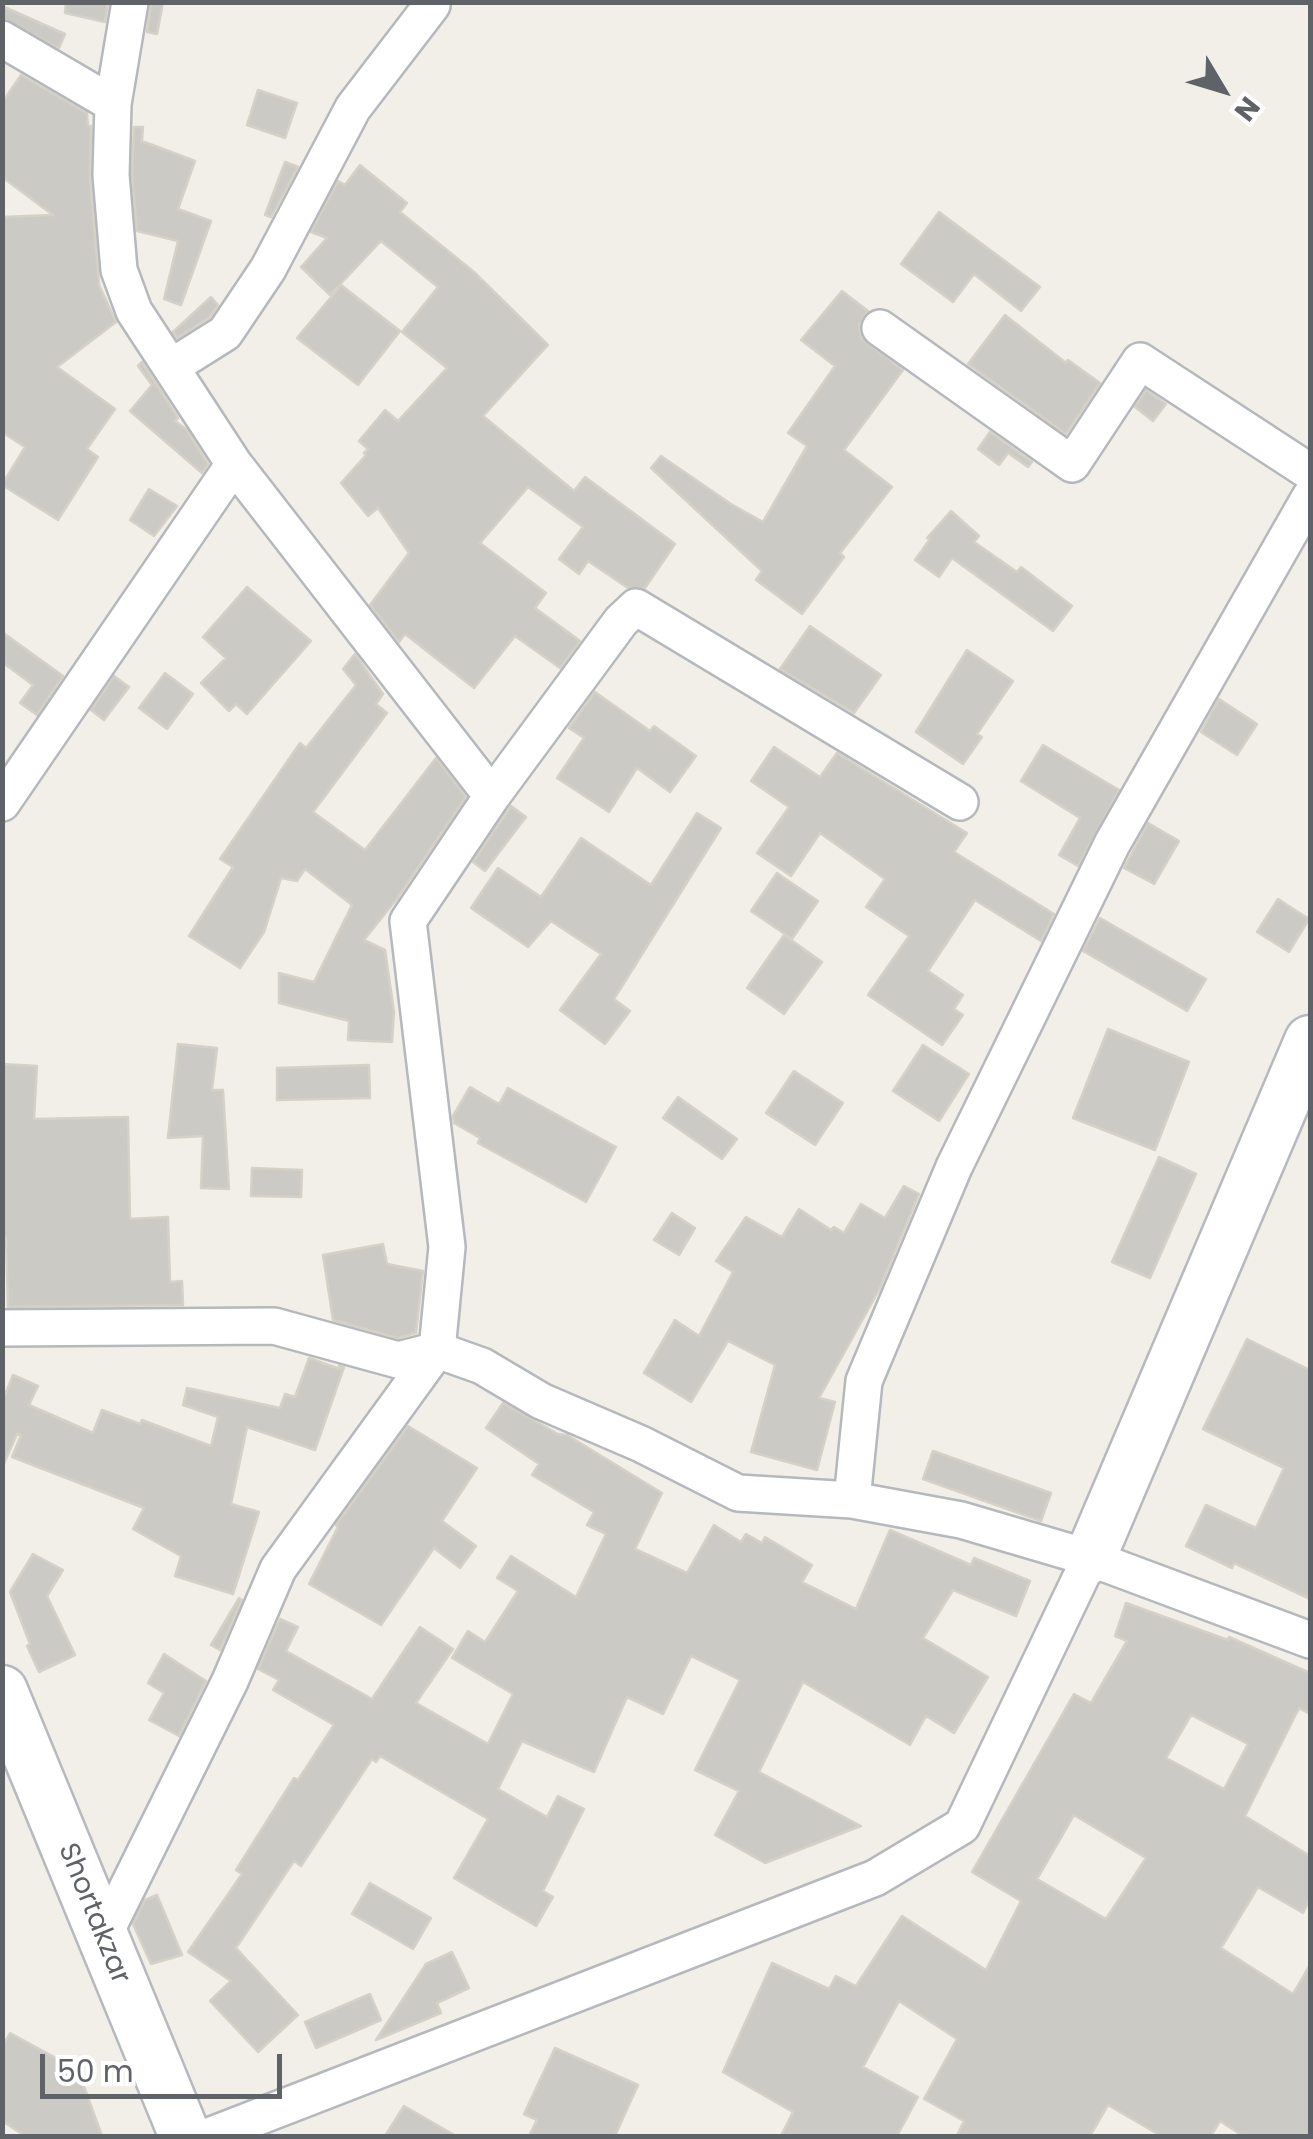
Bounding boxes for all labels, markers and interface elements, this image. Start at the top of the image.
north arrow [1173,40,1273,140]
text: N [1225,88,1269,129]
street label: Shortakzar [50,1839,136,1989]
scale bar [45,2034,288,2096]
text: 50 m [57,2050,134,2093]

